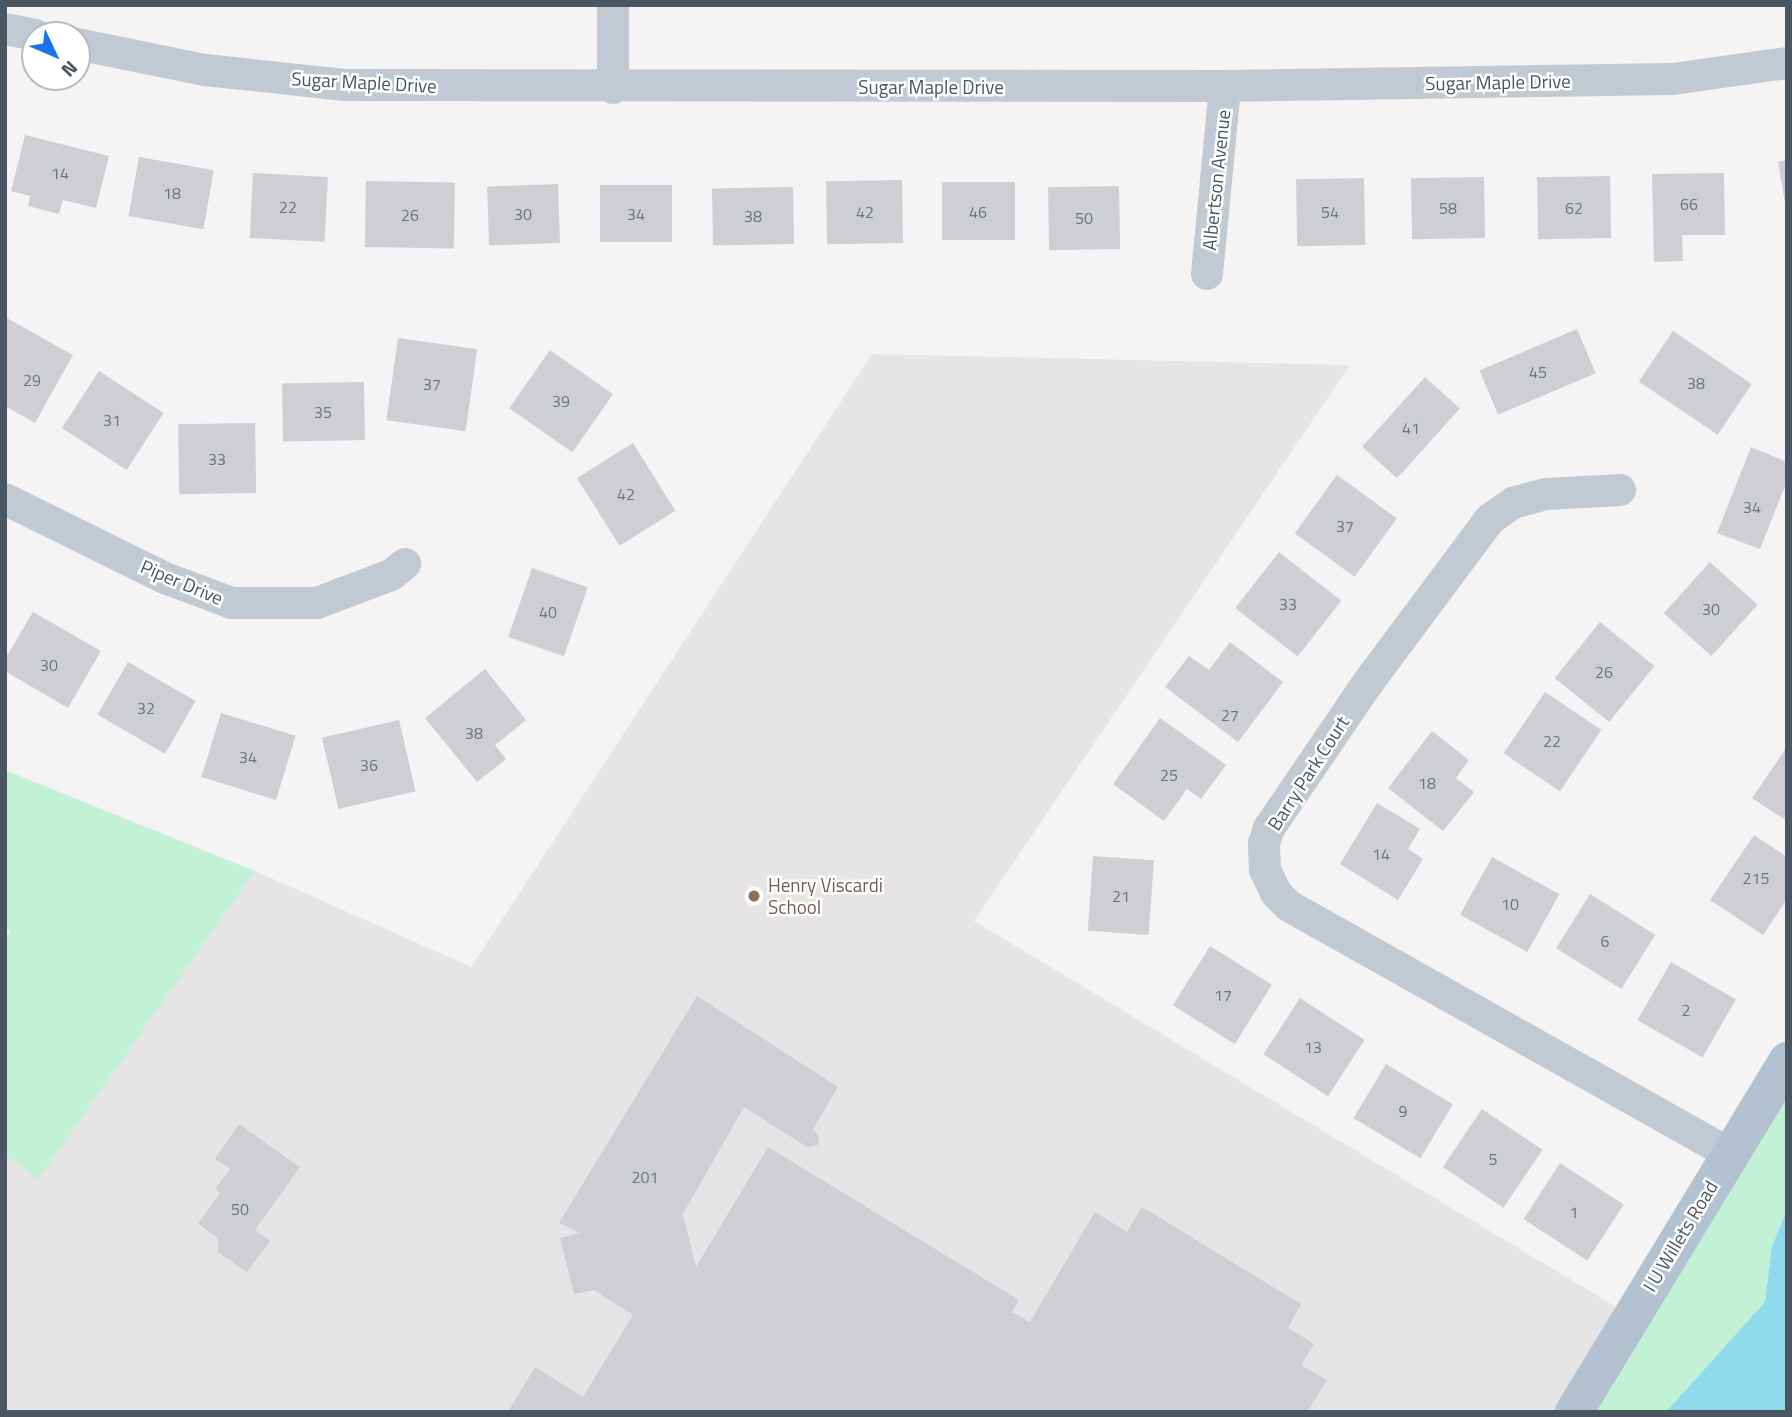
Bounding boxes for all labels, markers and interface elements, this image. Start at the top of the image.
north arrow [21,21,91,91]
text: N [55,55,85,84]
street label: Sugar Maple Drive [291,67,437,97]
street label: Sugar Maple Drive [1425,69,1571,95]
street label: Sugar Maple Drive [858,76,1004,98]
street label: Albertson Avenue [1197,109,1235,251]
house number: 14 [51,163,69,183]
house number: 18 [163,183,181,203]
house number: 66 [1680,194,1698,214]
house number: 22 [279,197,297,217]
house number: 58 [1439,198,1457,218]
house number: 62 [1565,198,1583,218]
house number: 42 [856,202,874,222]
house number: 46 [969,202,987,222]
house number: 54 [1321,202,1339,222]
house number: 30 [514,204,532,224]
house number: 34 [627,204,645,224]
house number: 26 [401,205,419,225]
house number: 38 [744,206,762,226]
house number: 50 [1075,208,1093,228]
house number: 45 [1529,362,1547,382]
house number: 29 [23,370,41,390]
house number: 38 [1687,373,1705,393]
house number: 37 [423,374,441,394]
house number: 39 [552,391,570,411]
house number: 35 [314,402,332,422]
house number: 31 [103,410,121,430]
house number: 41 [1402,418,1420,438]
house number: 33 [208,449,226,469]
house number: 42 [617,484,635,504]
house number: 34 [1743,497,1761,517]
house number: 37 [1336,516,1354,536]
street label: Piper Drive [137,554,227,610]
house number: 33 [1279,594,1297,614]
house number: 30 [1702,599,1720,619]
house number: 40 [539,602,557,622]
house number: 30 [40,655,58,675]
house number: 26 [1595,662,1613,682]
house number: 32 [137,698,155,718]
house number: 27 [1221,705,1239,725]
street label: Barry Park Court [1263,712,1353,834]
house number: 38 [465,723,483,743]
house number: 22 [1543,731,1561,751]
house number: 34 [239,747,257,767]
house number: 36 [360,755,378,775]
house number: 25 [1160,765,1178,785]
house number: 18 [1418,773,1436,793]
house number: 14 [1372,844,1390,864]
house number: 215 [1743,868,1769,888]
place label: Henry Viscardi School [768,874,883,918]
house number: 21 [1112,886,1130,906]
marker: Henry Viscardi School [746,888,762,904]
house number: 10 [1501,894,1519,914]
house number: 6 [1601,931,1609,951]
house number: 17 [1214,985,1232,1005]
house number: 2 [1682,1000,1690,1020]
house number: 13 [1304,1037,1322,1057]
house number: 9 [1399,1101,1407,1121]
house number: 5 [1489,1149,1497,1169]
house number: 201 [632,1167,658,1187]
street label: I U Willets Road [1638,1176,1722,1296]
house number: 50 [231,1199,249,1219]
house number: 1 [1570,1202,1578,1222]

